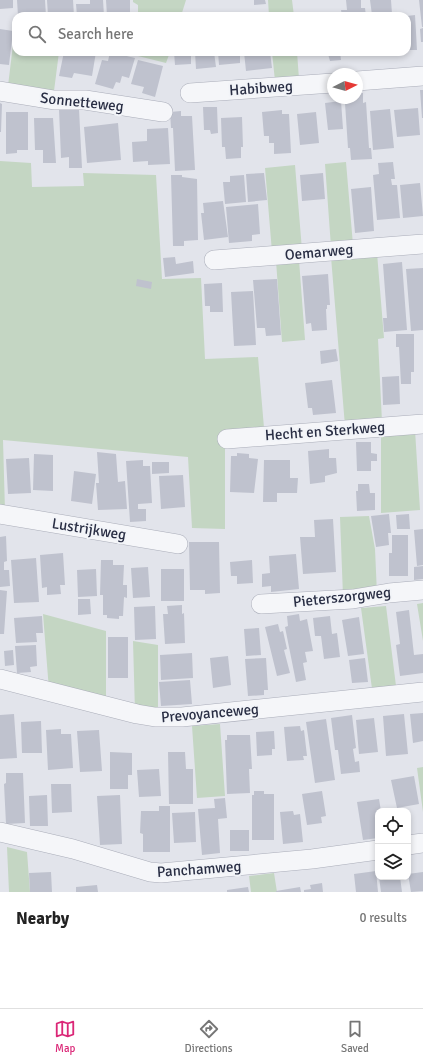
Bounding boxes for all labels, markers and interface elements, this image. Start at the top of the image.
search box [12,12,411,56]
icon: search [26,23,48,45]
text: Search here [58,25,134,43]
north arrow [327,68,363,104]
street label: Habibweg [229,77,293,99]
street label: Sonnetteweg [39,89,125,115]
street label: Oemarweg [284,240,354,264]
street label: Hecht en Sterkweg [264,418,386,444]
street label: Lustrijkweg [51,514,128,544]
street label: Pieterszorgweg [292,583,392,611]
street label: Prevoyanceweg [160,700,260,726]
map controls [375,808,411,880]
button: locate [375,808,411,844]
button: layers [375,844,411,880]
street label: Panchamweg [156,857,242,881]
text: Nearby [16,908,69,929]
text: 0 results [359,910,407,926]
tab: Map [54,1018,76,1055]
tab: Directions [185,1018,233,1055]
tab: Saved [341,1018,369,1055]

